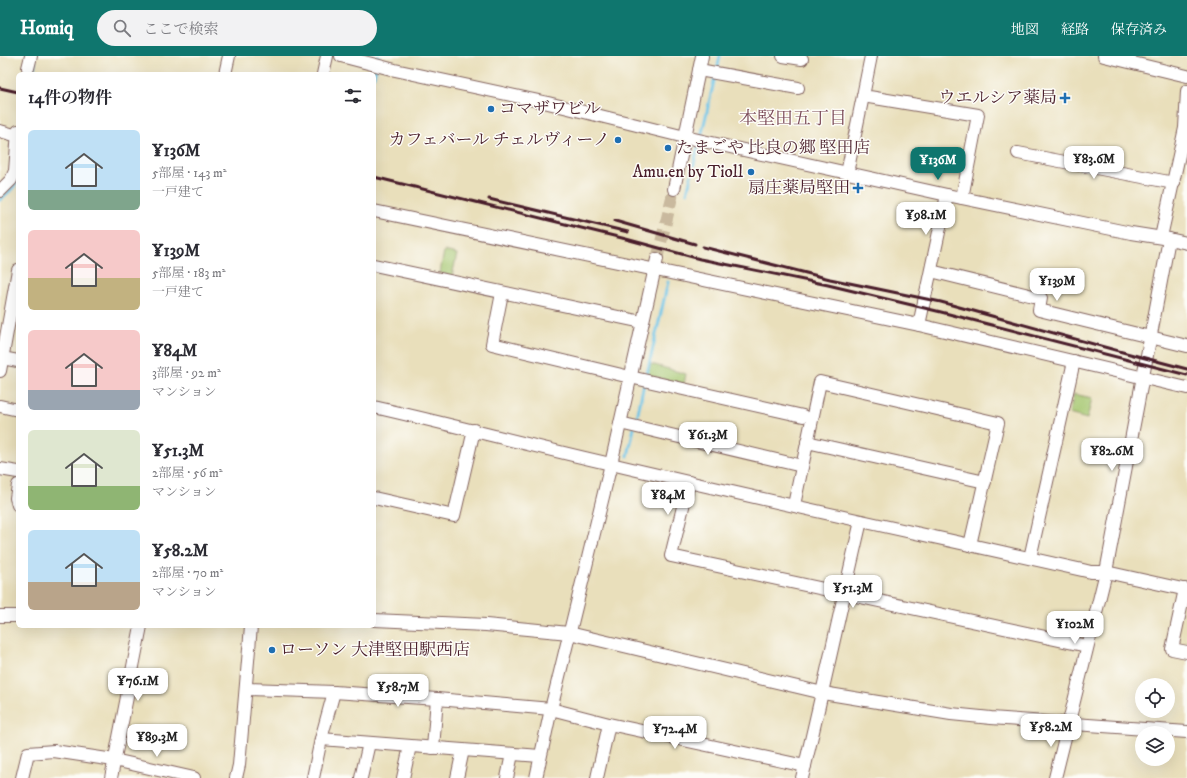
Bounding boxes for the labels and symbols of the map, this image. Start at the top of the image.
place label: ウエルシア薬局 [938,87,1057,109]
marker: ウエルシア薬局 [1060,93,1070,103]
place label: コマザワビル [499,98,601,120]
marker: コマザワビル [486,104,496,114]
district label: 本堅田五丁目 [739,108,847,130]
place label: カフェバール チェルヴィーノ [388,129,610,151]
marker: カフェバール チェルヴィーノ [613,135,623,145]
place label: たまごや 比良の郷 堅田店 [676,137,870,159]
marker: たまごや 比良の郷 堅田店 [663,143,673,153]
pin: ¥83.6M [1061,146,1127,180]
pin: ¥136M [910,147,966,181]
place label: Amu.en by Tioll [632,161,743,183]
marker: Amu.en by Tioll [746,167,756,177]
place label: 扇庄薬局堅田 [748,177,850,199]
marker: 扇庄薬局堅田 [853,183,863,193]
pin: ¥98.1M [893,202,959,236]
pin: ¥139M [1029,268,1085,302]
pin: ¥61.3M [675,422,741,456]
pin: ¥82.6M [1079,438,1145,472]
pin: ¥84M [644,482,692,516]
pin: ¥51.3M [820,575,886,609]
pin: ¥102M [1047,611,1103,645]
place label: ローソン 大津堅田駅西店 [280,639,470,661]
marker: ローソン 大津堅田駅西店 [267,645,277,655]
pin: ¥76.1M [105,668,171,702]
pin: ¥58.7M [365,674,431,708]
pin: ¥58.2M [1018,714,1084,748]
pin: ¥72.4M [642,716,708,750]
pin: ¥89.3M [124,724,190,758]

